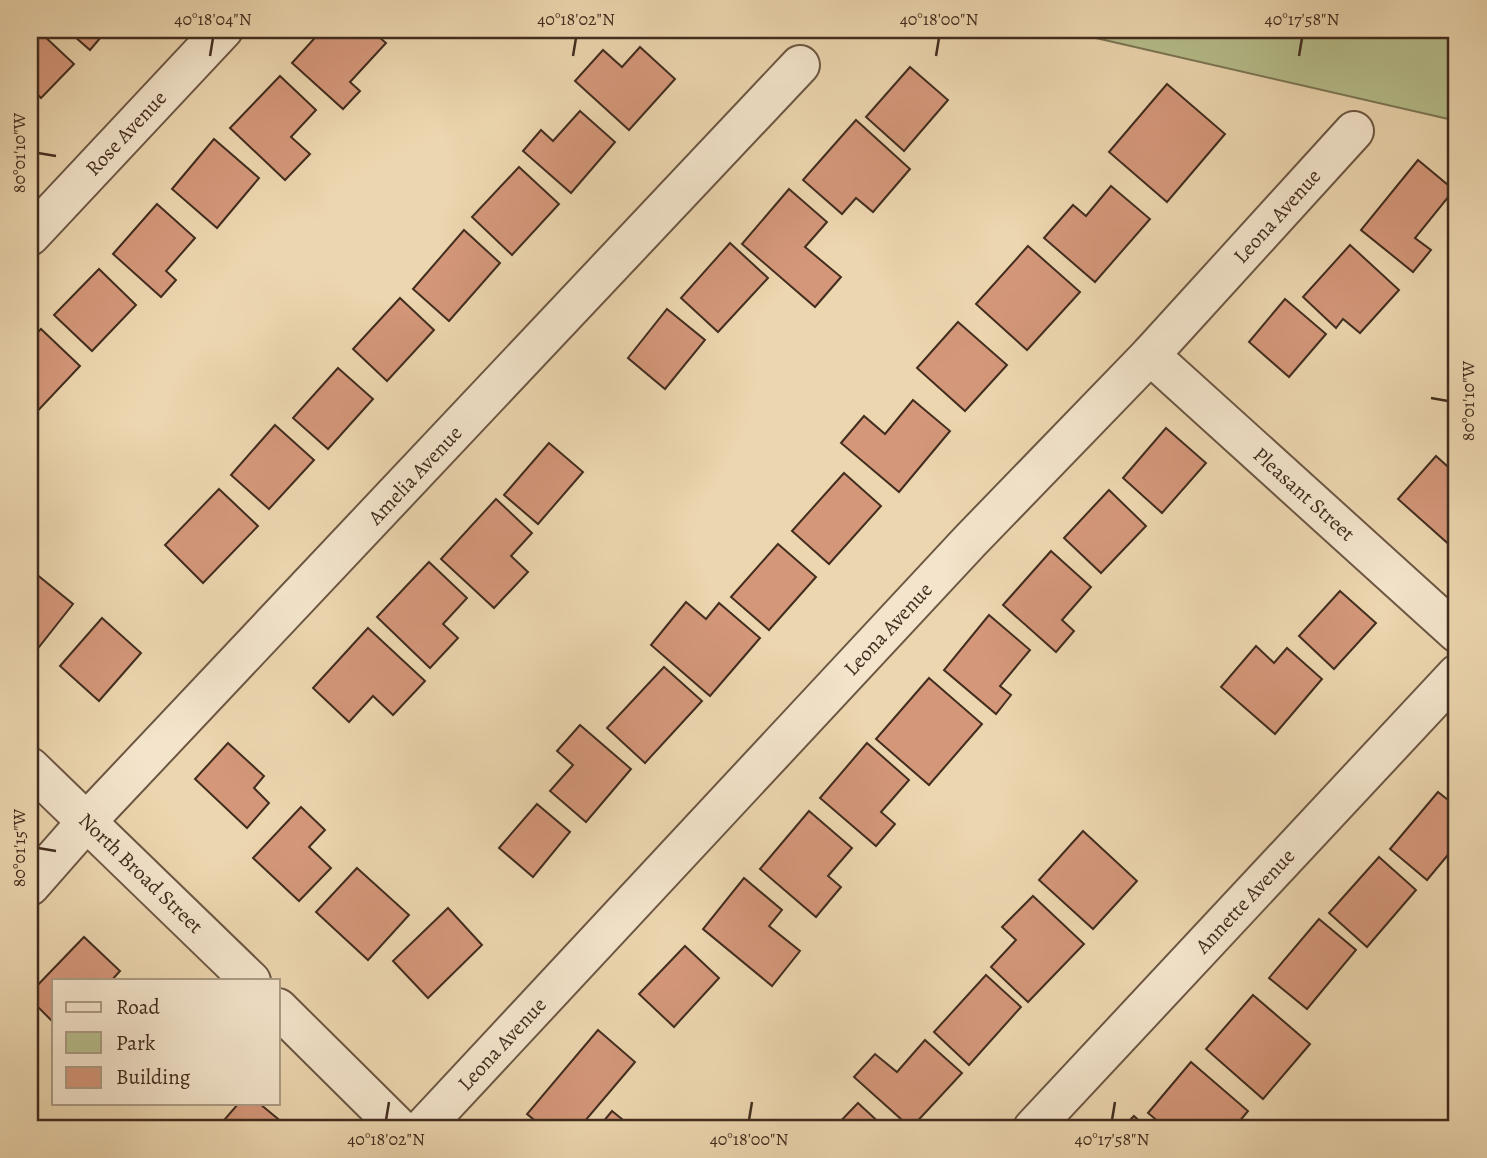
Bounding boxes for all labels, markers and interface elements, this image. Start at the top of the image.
text: 40°18'04"N [174,7,252,31]
text: 40°18'02"N [537,7,615,31]
text: 40°18'00"N [900,7,978,31]
text: 40°17'58"N [1265,7,1339,31]
street label: Rose Avenue [79,84,173,182]
text: 80°01'10"W [7,112,31,193]
street label: Leona Avenue [1227,163,1327,269]
text: 80°01'10"W [1456,360,1480,441]
street label: Amelia Avenue [361,419,468,531]
street label: Pleasant Street [1247,441,1361,547]
street label: Leona Avenue [837,576,939,682]
street label: North Broad Street [73,806,209,940]
text: 80°01'15"W [7,808,31,887]
street label: Annette Avenue [1188,842,1301,960]
legend [52,979,280,1106]
street label: Leona Avenue [451,991,553,1097]
text: Road [116,993,160,1021]
text: Park [116,1029,156,1057]
text: Building [116,1063,191,1091]
text: 40°18'02"N [347,1127,425,1151]
text: 40°18'00"N [710,1127,788,1151]
text: 40°17'58"N [1075,1127,1149,1151]

